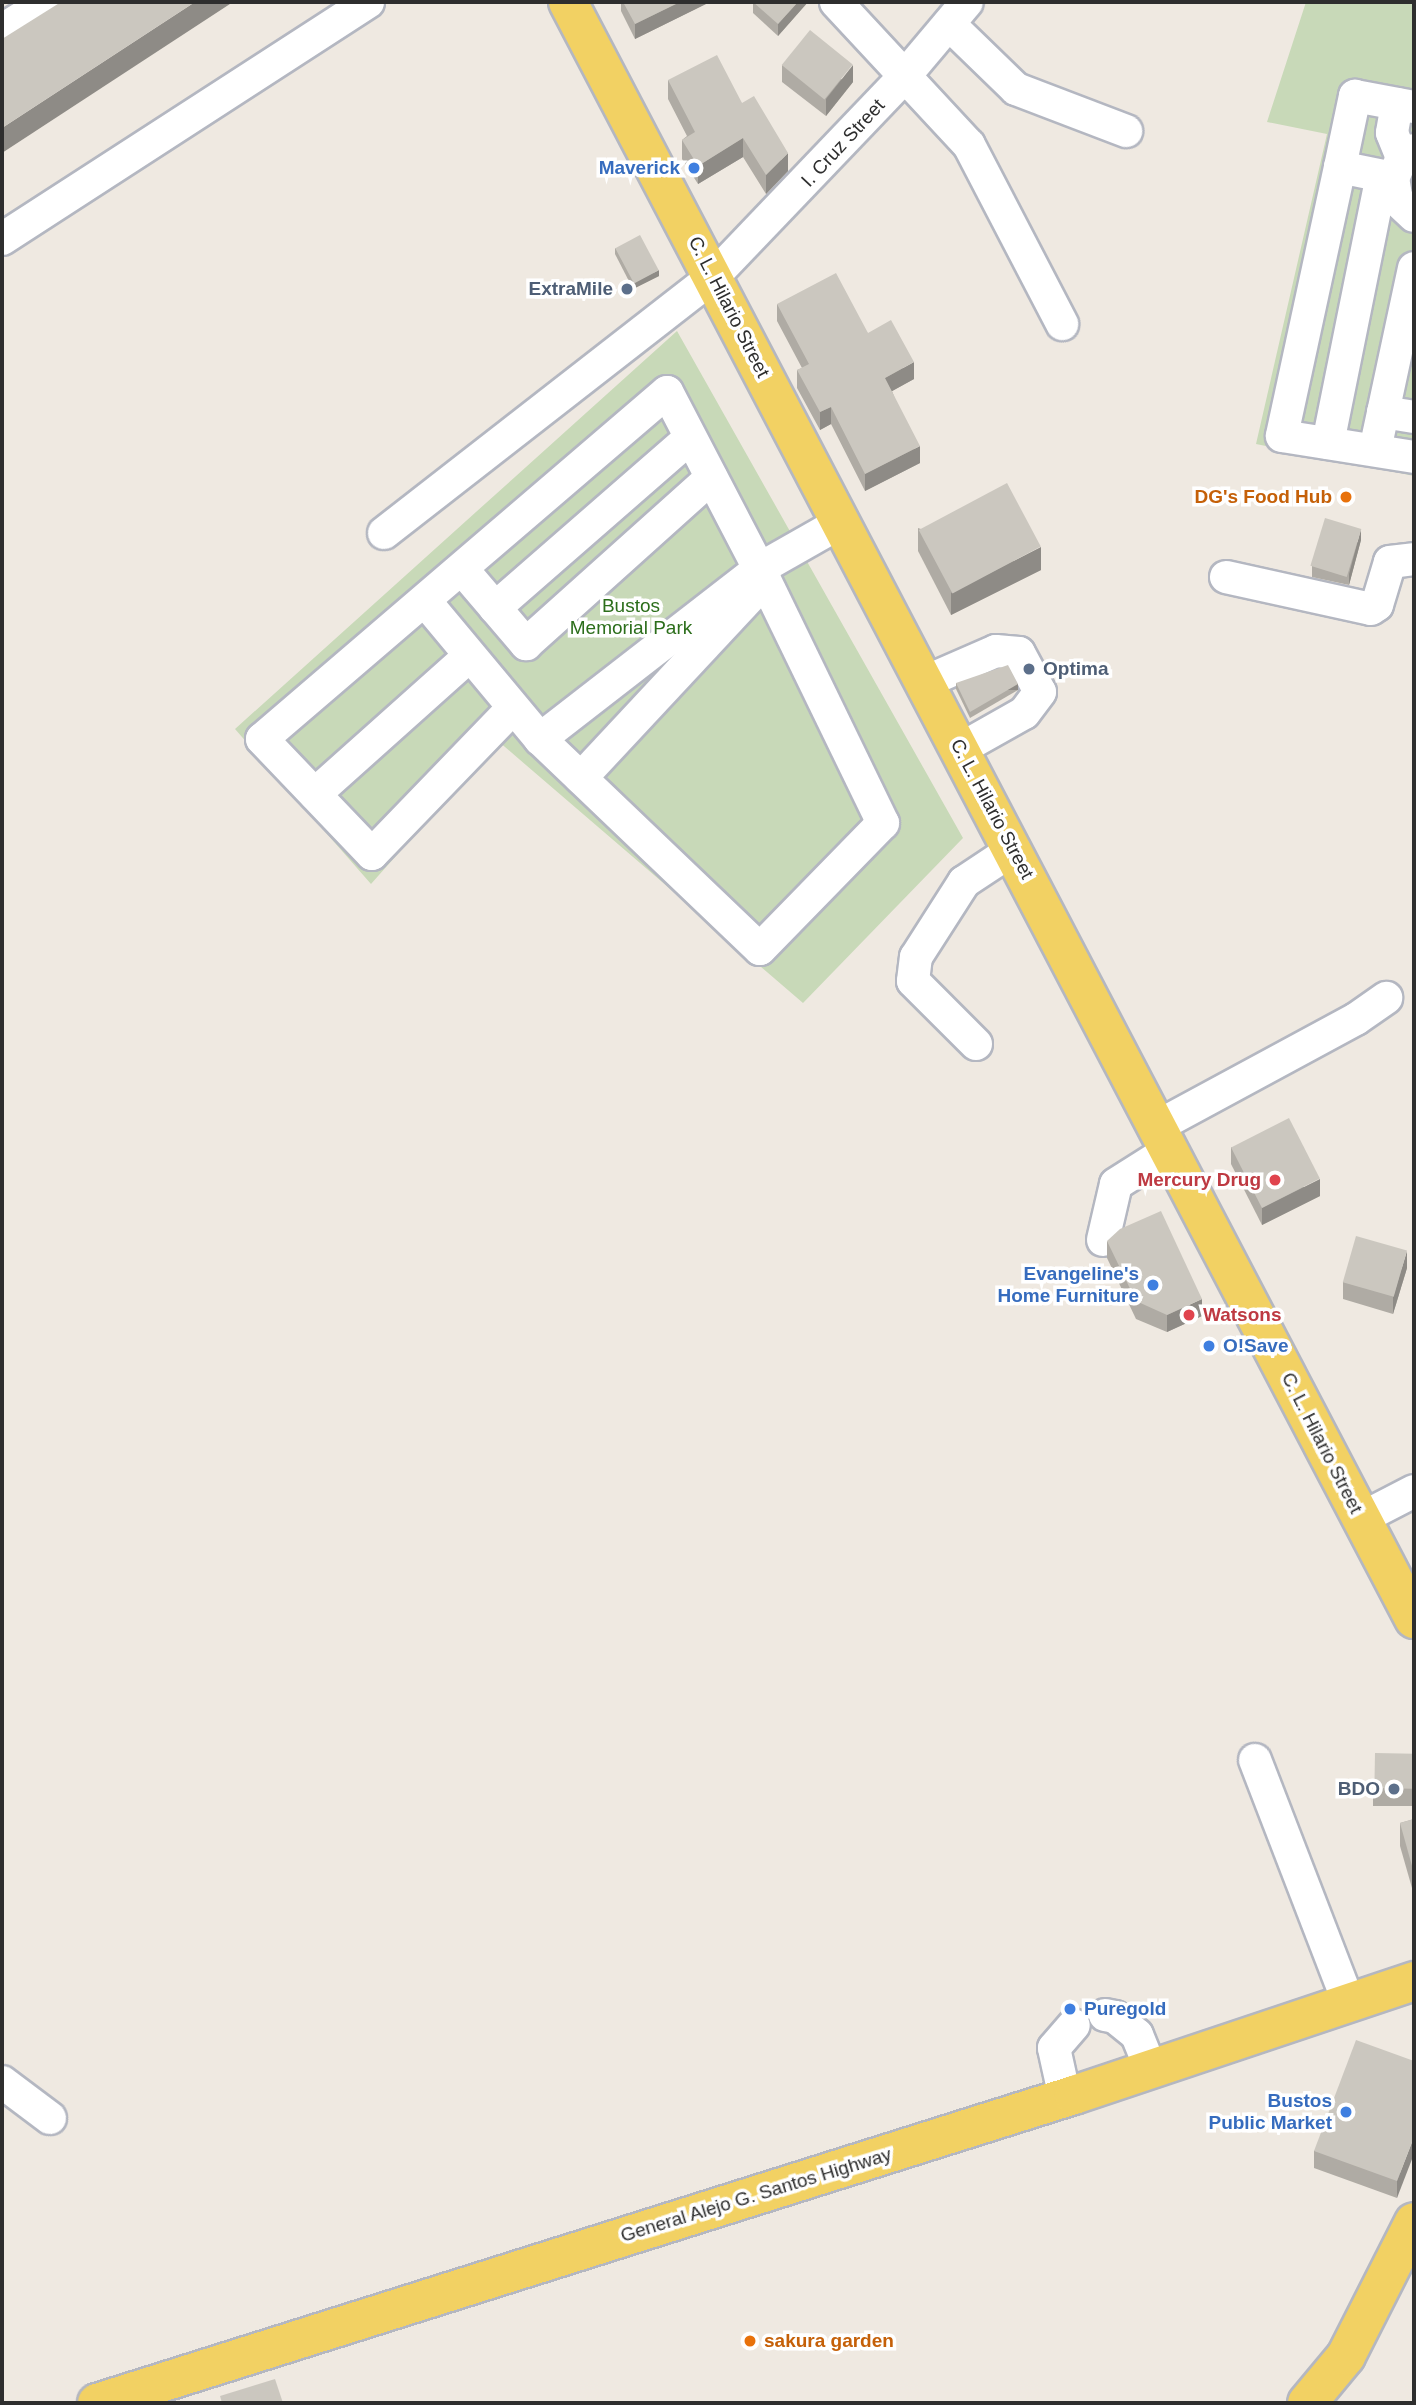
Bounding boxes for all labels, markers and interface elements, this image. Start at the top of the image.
street label: I. Cruz Street [796,94,890,192]
place label: Maverick [599,157,680,179]
marker: Maverick [686,160,702,176]
street label: C. L. Hilario Street [684,233,774,381]
place label: ExtraMile [529,278,613,300]
marker: ExtraMile [619,281,635,297]
place label: DG's Food Hub [1195,486,1332,508]
marker: DG's Food Hub [1338,489,1354,505]
park label: Bustos Memorial Park [570,595,692,639]
place label: Optima [1043,658,1108,680]
marker: Optima [1021,661,1037,677]
street label: C. L. Hilario Street [945,735,1039,883]
place label: Mercury Drug [1137,1169,1261,1191]
marker: Mercury Drug [1267,1172,1283,1188]
place label: Evangeline's Home Furniture [998,1263,1139,1307]
marker: Evangeline's Home Furniture [1145,1277,1161,1293]
place label: Watsons [1203,1304,1281,1326]
marker: Watsons [1181,1307,1197,1323]
place label: O!Save [1223,1335,1288,1357]
marker: O!Save [1201,1338,1217,1354]
street label: C. L. Hilario Street [1277,1369,1367,1517]
place label: BDO [1338,1778,1380,1800]
marker: BDO [1386,1781,1402,1797]
place label: Puregold [1084,1998,1166,2020]
marker: Puregold [1062,2001,1078,2017]
place label: Bustos Public Market [1208,2090,1332,2134]
marker: Bustos Public Market [1338,2104,1354,2120]
street label: General Alejo G. Santos Highway [617,2143,895,2247]
place label: sakura garden [764,2330,894,2352]
marker: sakura garden [742,2333,758,2349]

